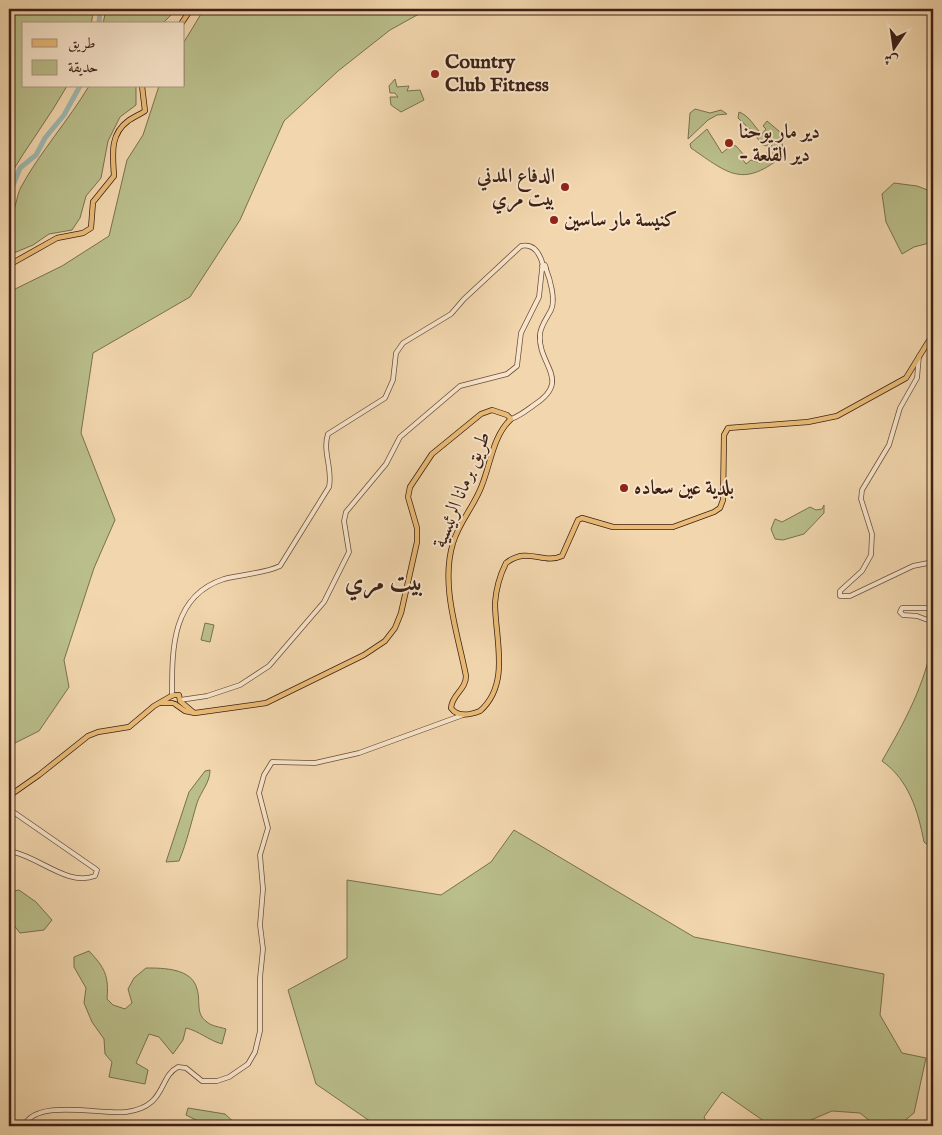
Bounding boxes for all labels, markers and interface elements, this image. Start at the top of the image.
legend [22,22,185,88]
north arrow [870,22,920,72]
text: طريق [68,34,95,53]
text: ش [882,49,900,70]
place label: Country Club Fitness [445,50,549,98]
text: حديقة [68,58,98,77]
marker: Country Club Fitness [429,68,441,80]
place label: دير مار يوحنا - دير القلعة [739,120,820,168]
marker: دير مار يوحنا - دير القلعة [723,137,735,149]
place label: الدفاع المدني بيت مري [476,164,555,215]
marker: الدفاع المدني بيت مري [559,181,571,193]
place label: كنيسة مار ساسين [564,208,677,233]
marker: كنيسة مار ساسين [548,214,560,226]
street label: طريق برمانا الرئيسية [427,428,497,552]
place label: بلدية عين سعاده [634,476,734,501]
marker: بلدية عين سعاده [618,482,630,494]
district label: بيت مري [344,567,424,601]

